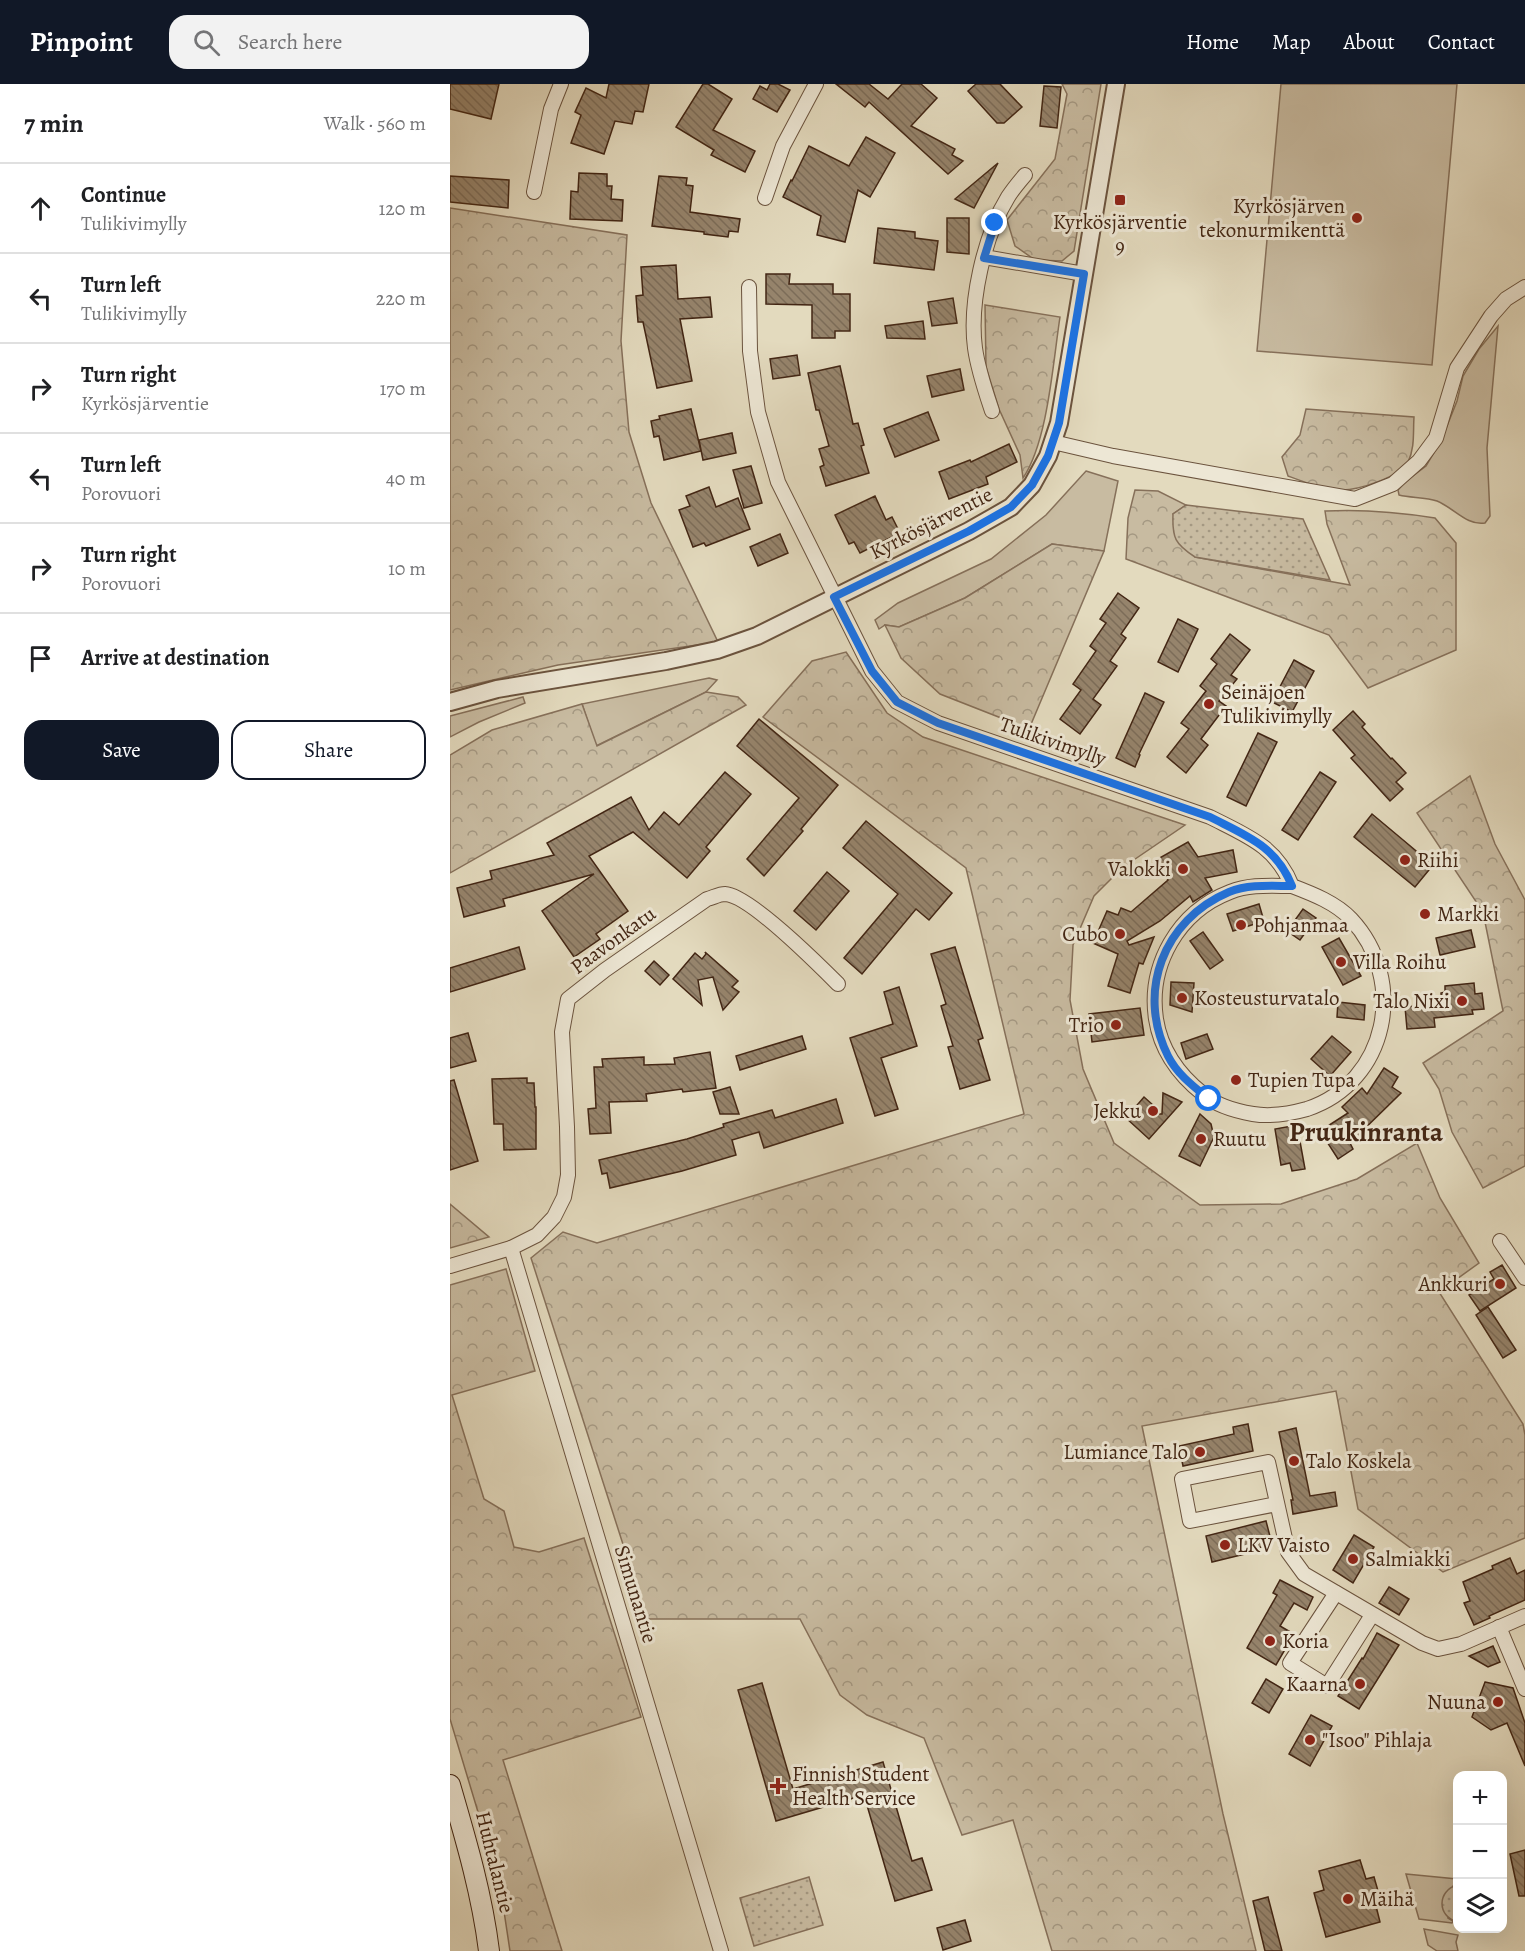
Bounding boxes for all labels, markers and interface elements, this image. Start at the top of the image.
search box [169,15,589,69]
text: Pinpoint [30,23,133,61]
icon: search [190,26,223,59]
text: Search here [238,27,342,57]
text: Home [1186,28,1239,56]
text: Map [1272,28,1310,56]
text: About [1343,28,1395,56]
text: Contact [1428,28,1495,56]
text: 7 min [24,106,84,141]
text: Walk · 560 m [324,110,426,137]
text: Continue [81,180,166,210]
icon: ahead [24,192,57,225]
place label: Kyrkösjärven tekonurmikenttä [1199,192,1345,244]
marker: Kyrkösjärventie 9 [1113,193,1127,207]
text: 120 m [378,195,426,222]
place label: Kyrkösjärventie 9 [1053,208,1187,260]
route end [981,209,1007,235]
text: Tulikivimylly [81,210,187,237]
marker: Kyrkösjärven tekonurmikenttä [1350,211,1364,225]
text: Turn left [81,270,161,300]
icon: left [24,282,57,315]
text: 220 m [376,285,426,312]
text: Tulikivimylly [81,300,187,327]
text: Turn right [81,360,177,390]
icon: right [24,372,57,405]
text: 170 m [380,375,426,402]
text: Kyrkösjärventie [81,390,209,417]
text: Turn left [81,450,161,480]
icon: left [24,462,57,495]
text: 40 m [386,465,426,492]
text: Porovuori [81,480,161,507]
street label: Kyrkösjärventie [865,480,997,566]
text: Turn right [81,540,177,570]
icon: right [24,552,57,585]
text: 10 m [388,555,426,582]
text: Porovuori [81,570,161,597]
icon: arrive [24,642,57,675]
text: Arrive at destination [81,643,270,673]
place label: Seinäjoen Tulikivimylly [1221,678,1333,730]
marker: Seinäjoen Tulikivimylly [1202,697,1216,711]
street label: Tulikivimylly [996,710,1111,772]
button: Save [24,720,219,780]
button: Share [231,720,426,780]
place label: Riihi [1417,846,1459,874]
marker: Riihi [1398,853,1412,867]
place label: Valokki [1107,855,1171,883]
marker: Valokki [1176,862,1190,876]
street label: Paavonkatu [565,899,662,981]
place label: Markki [1437,900,1499,928]
marker: Markki [1418,907,1432,921]
place label: Pohjanmaa [1253,911,1349,939]
marker: Pohjanmaa [1234,918,1248,932]
place label: Cubo [1062,920,1108,948]
marker: Cubo [1113,927,1127,941]
place label: Villa Roihu [1352,948,1447,976]
marker: Villa Roihu [1334,955,1348,969]
place label: Kosteusturvatalo [1194,984,1339,1012]
place label: Talo Nixi [1373,987,1450,1015]
marker: Kosteusturvatalo [1175,991,1189,1005]
marker: Talo Nixi [1455,994,1469,1008]
place label: Trio [1069,1011,1104,1039]
marker: Trio [1109,1018,1123,1032]
place label: Tupien Tupa [1248,1066,1356,1094]
marker: Tupien Tupa [1229,1073,1243,1087]
route start [1195,1085,1221,1111]
place label: Jekku [1093,1097,1142,1125]
marker: Jekku [1146,1104,1160,1118]
district label: Pruukinranta [1289,1114,1443,1150]
place label: Ruutu [1213,1125,1267,1153]
marker: Ruutu [1194,1132,1208,1146]
place label: Ankkuri [1417,1270,1488,1298]
marker: Ankkuri [1493,1277,1507,1291]
place label: Lumiance Talo [1063,1438,1188,1466]
marker: Lumiance Talo [1193,1445,1207,1459]
place label: Talo Koskela [1306,1447,1412,1475]
marker: Talo Koskela [1287,1454,1301,1468]
place label: LKV Vaisto [1237,1531,1330,1559]
marker: LKV Vaisto [1218,1538,1232,1552]
street label: Simunantie [608,1542,664,1646]
place label: Salmiakki [1365,1545,1451,1573]
marker: Salmiakki [1346,1552,1360,1566]
place label: Koria [1282,1627,1329,1655]
marker: Koria [1263,1634,1277,1648]
place label: Kaarna [1286,1670,1348,1698]
marker: Kaarna [1353,1677,1367,1691]
place label: Nuuna [1427,1688,1486,1716]
marker: Nuuna [1491,1695,1505,1709]
place label: "Isoo" Pihlaja [1322,1726,1432,1754]
marker: "Isoo" Pihlaja [1303,1733,1317,1747]
place label: Finnish Student Health Service [792,1760,930,1812]
map controls [1453,1771,1507,1933]
button: + [1453,1771,1507,1825]
marker: Finnish Student Health Service [769,1777,787,1795]
street label: Huhtalantie [469,1808,521,1916]
button: − [1453,1825,1507,1879]
button: layers [1453,1879,1507,1933]
place label: Mäihä [1360,1885,1414,1913]
marker: Mäihä [1341,1892,1355,1906]

